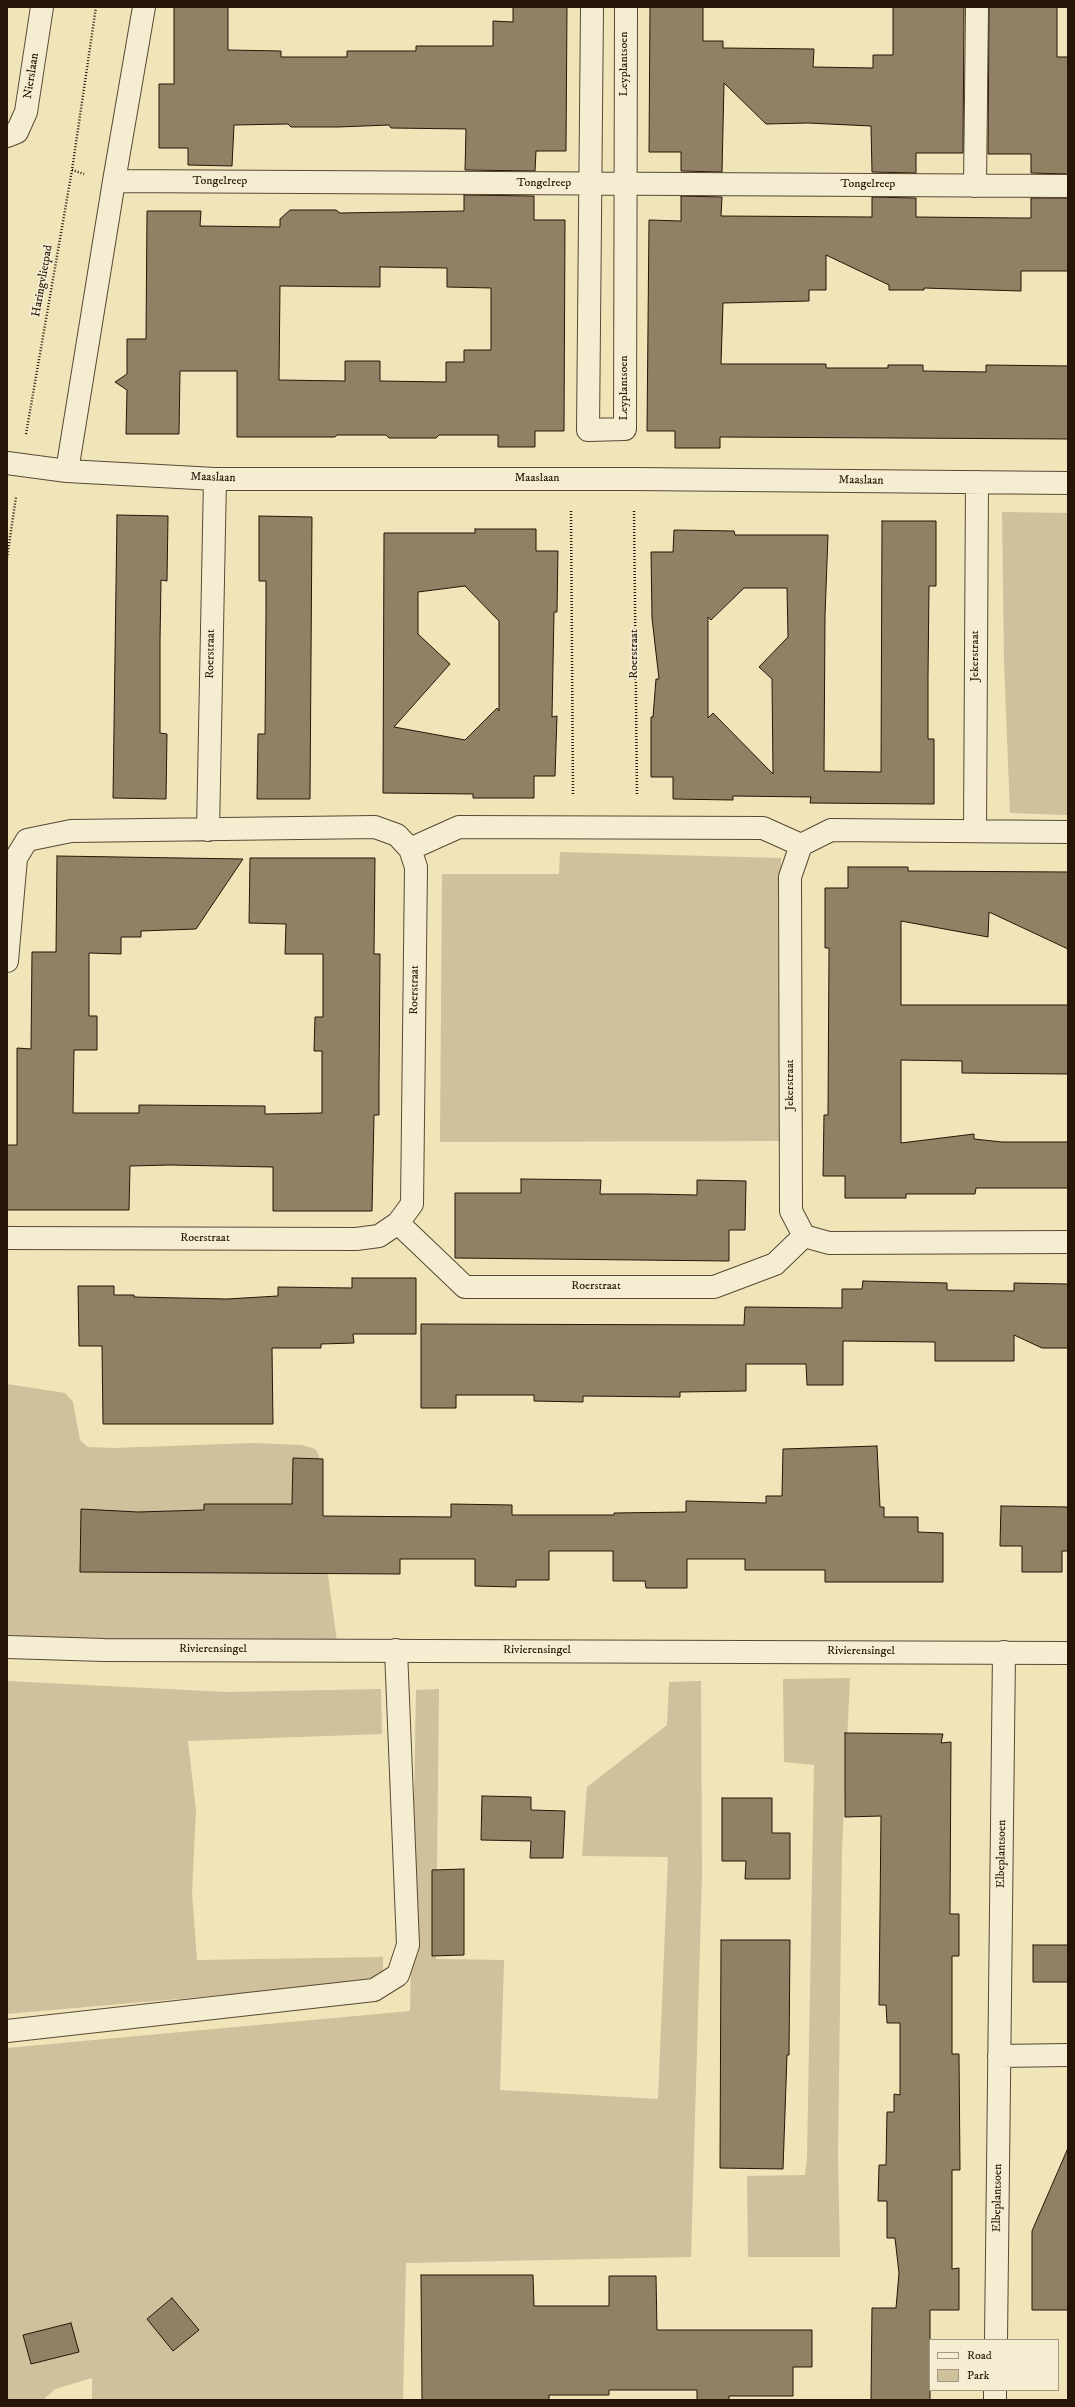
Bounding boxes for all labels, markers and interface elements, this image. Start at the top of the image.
street label: Leyplantsoen [618,31,632,97]
street label: Nierslaan [21,52,43,100]
street label: Tongelreep [193,175,247,189]
street label: Tongelreep [517,177,571,191]
street label: Tongelreep [841,178,895,192]
street label: Haringvlietpad [30,244,56,318]
street label: Leyplantsoen [618,355,632,421]
street label: Maaslaan [190,470,236,486]
street label: Maaslaan [514,472,560,486]
street label: Maaslaan [838,473,884,489]
street label: Roerstraat [203,629,219,679]
street label: Roerstraat [628,629,642,679]
street label: Jekerstraat [969,630,983,682]
street label: Roerstraat [407,965,423,1015]
street label: Jekerstraat [784,1059,798,1111]
street label: Roerstraat [180,1232,230,1246]
street label: Roerstraat [571,1280,621,1294]
street label: Rivierensingel [179,1643,247,1657]
street label: Rivierensingel [503,1644,571,1658]
street label: Rivierensingel [827,1645,895,1659]
street label: Elbeplantsoen [994,1820,1010,1888]
street label: Elbeplantsoen [990,2164,1006,2232]
legend [929,2339,1059,2391]
text: Road [967,2348,992,2363]
text: Park [967,2368,989,2383]

